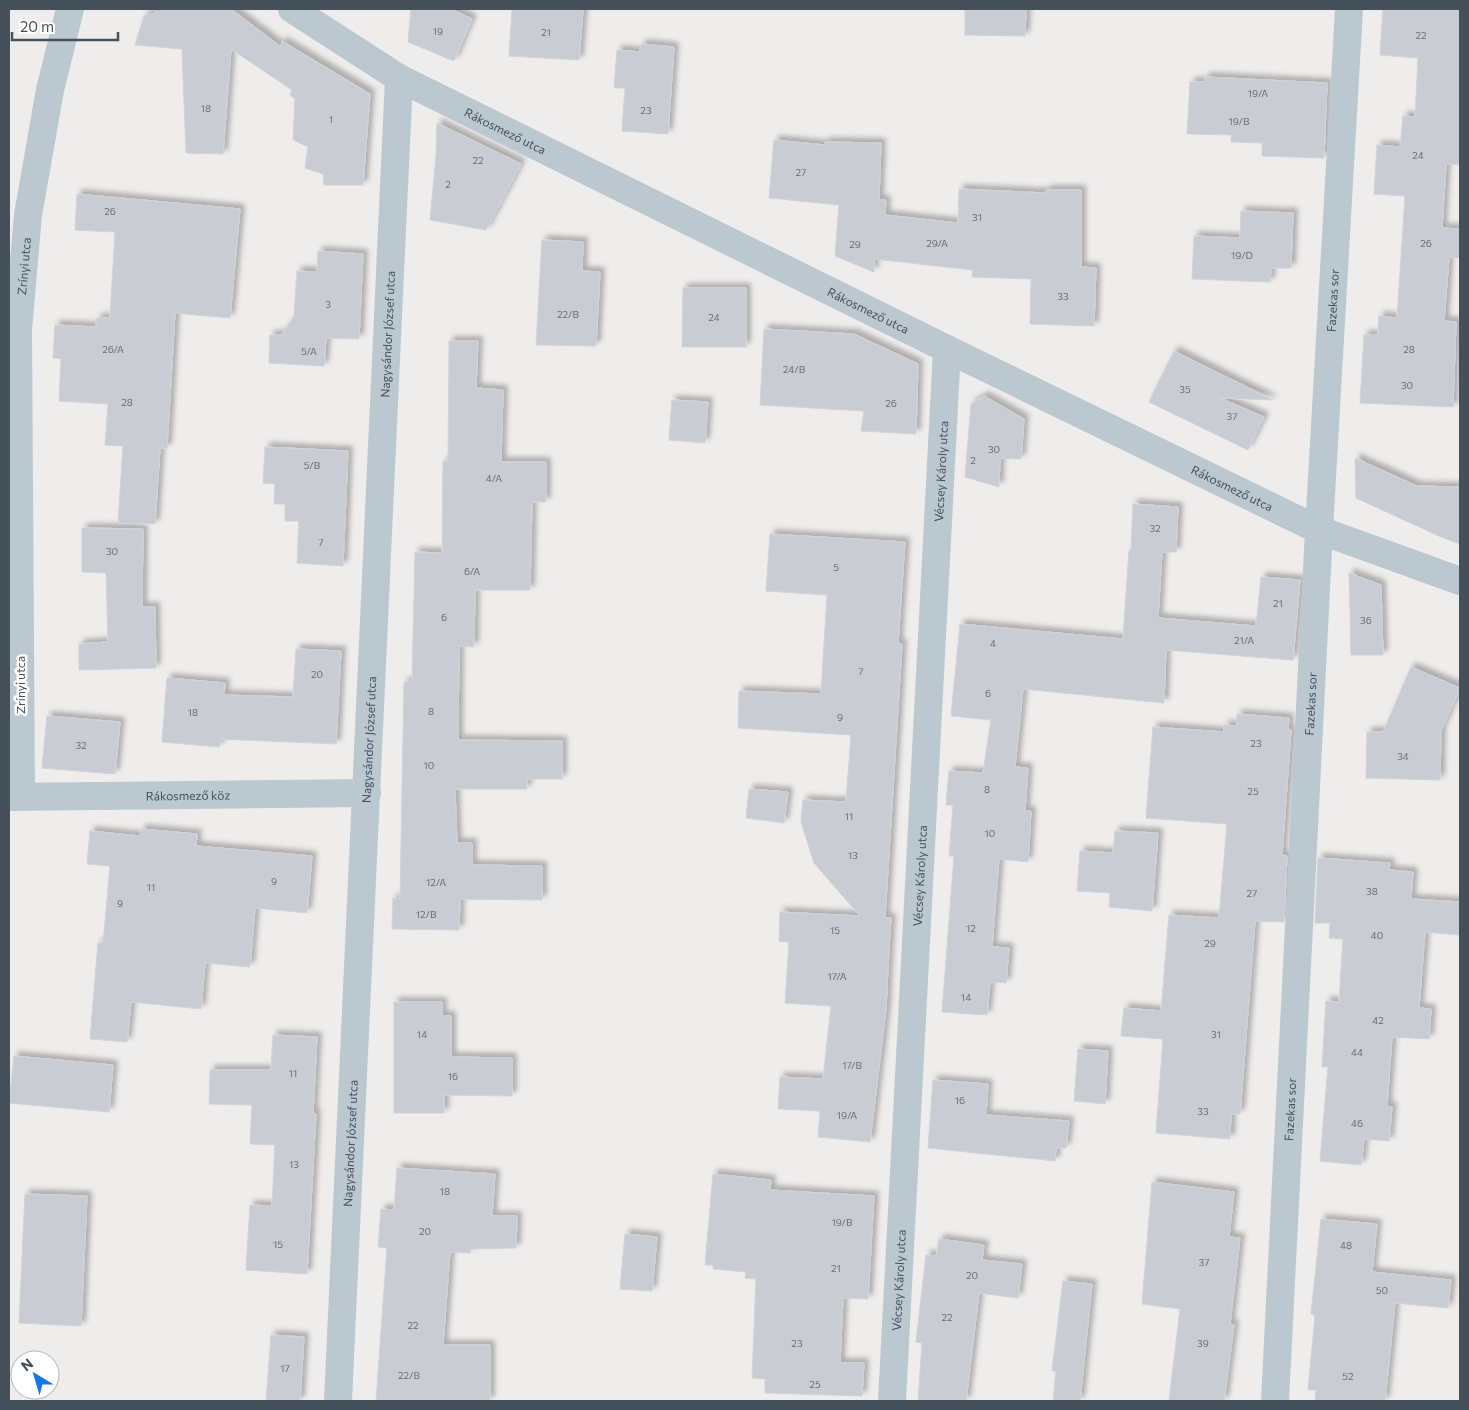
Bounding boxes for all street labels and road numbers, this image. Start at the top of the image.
street label: Rákosmező utca [462,105,548,157]
street label: Zrínyi utca [14,237,33,296]
street label: Fazekas sor [1323,268,1341,332]
street label: Nagysándor József utca [377,270,397,398]
street label: Rákosmező utca [825,284,911,336]
street label: Vécsey Károly utca [931,420,950,522]
street label: Rákosmező utca [1189,462,1275,514]
street label: Zrínyi utca [13,656,27,714]
street label: Fazekas sor [1302,672,1319,736]
street label: Nagysándor József utca [359,676,378,803]
street label: Rákosmező köz [146,788,230,802]
street label: Vécsey Károly utca [910,825,929,927]
street label: Fazekas sor [1281,1077,1298,1141]
street label: Nagysándor József utca [340,1080,360,1207]
street label: Vécsey Károly utca [889,1229,908,1331]

